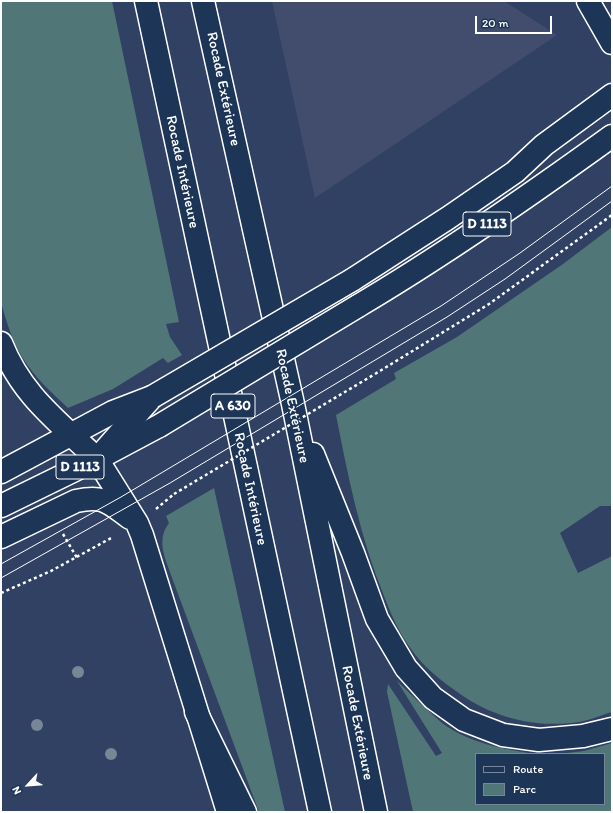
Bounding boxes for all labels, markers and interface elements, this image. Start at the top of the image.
scale bar [477,8,554,34]
text: 20 m [482,16,509,30]
street label: Rocade Extérieure [202,30,244,148]
street label: Rocade Intérieure [161,114,203,230]
road number: D 1113 [463,212,511,236]
street label: Rocade Extérieure [271,347,313,465]
road number: A 630 [211,394,255,418]
street label: Rocade Intérieure [229,431,271,547]
road number: D 1113 [56,455,104,479]
street label: Rocade Extérieure [337,664,377,782]
legend [475,753,605,805]
text: Route [513,762,543,776]
north arrow [8,765,48,805]
text: Parc [513,782,536,796]
text: N [9,784,24,797]

